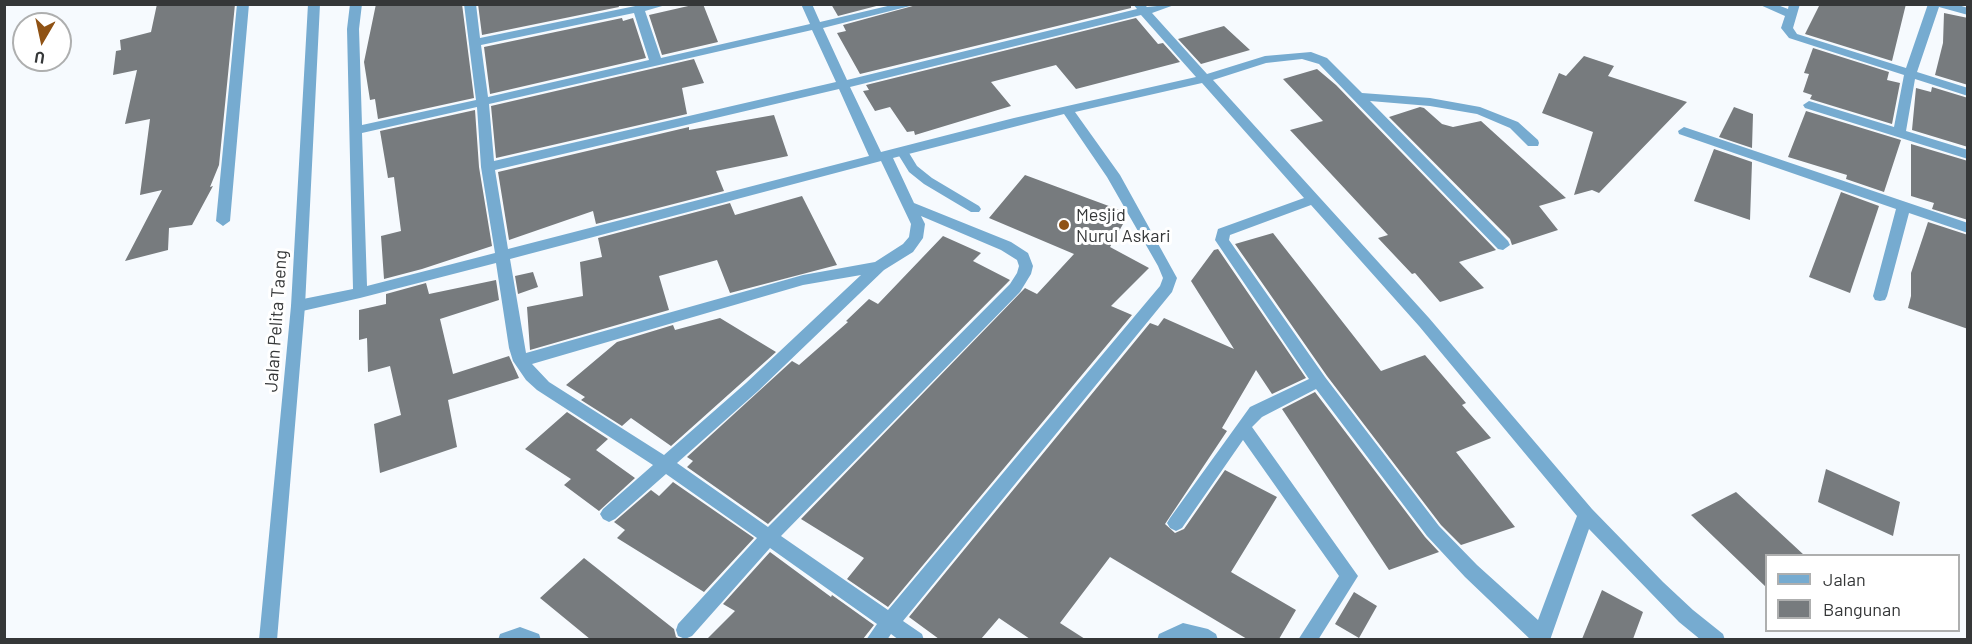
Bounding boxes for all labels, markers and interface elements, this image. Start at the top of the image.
north arrow [12,12,72,72]
text: U [33,48,46,68]
place label: Mesjid Nurul Askari [1076,204,1171,246]
marker: Mesjid Nurul Askari [1057,218,1071,232]
street label: Jalan Pelita Taeng [260,249,292,393]
legend [1765,554,1960,632]
text: Jalan [1823,568,1866,590]
text: Bangunan [1823,598,1901,620]

